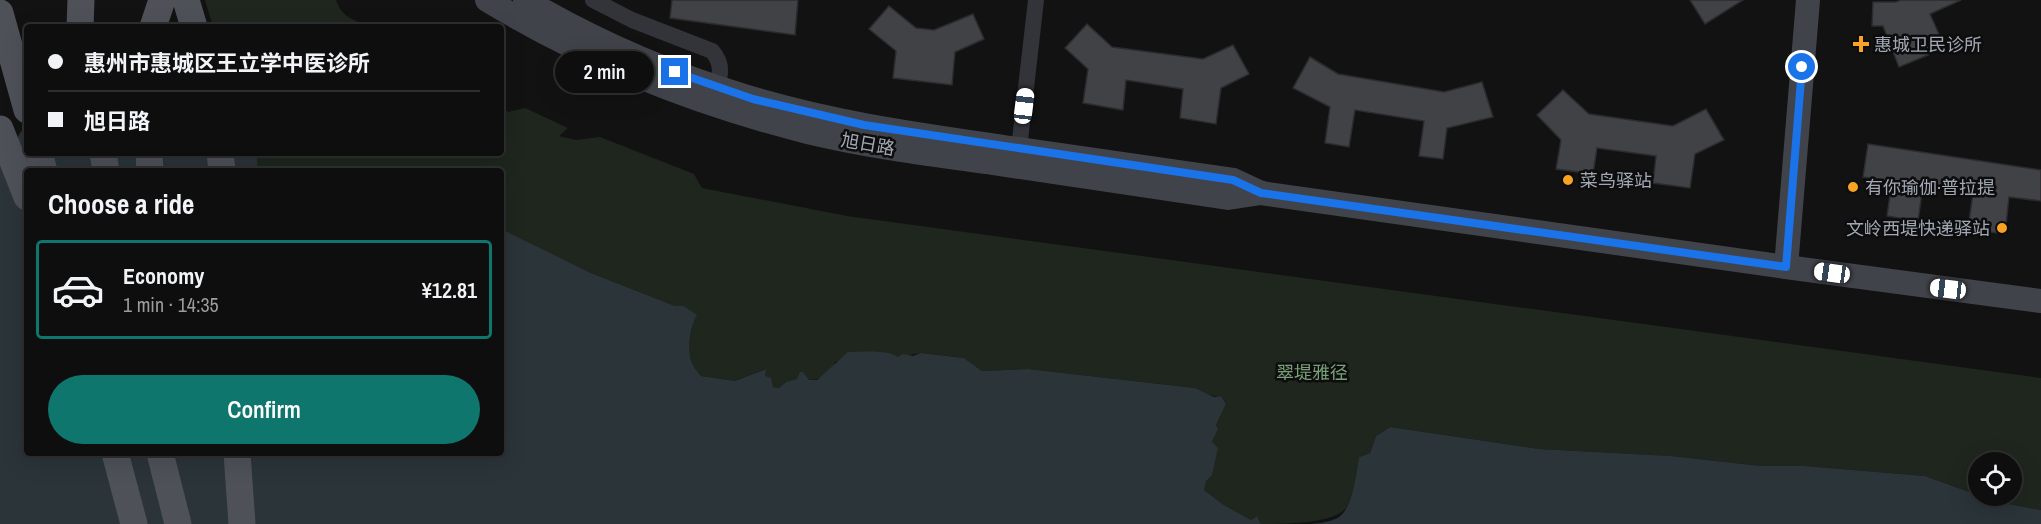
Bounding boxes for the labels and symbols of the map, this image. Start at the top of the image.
place label: 惠城卫民诊所 [1874,32,1982,57]
marker: 惠城卫民诊所 [1852,35,1870,53]
callout: 2 min [555,51,654,93]
route start [1788,53,1815,80]
route end [661,58,688,85]
car [1013,87,1035,125]
street label: 旭日路 [839,127,897,161]
place label: 菜鸟驿站 [1580,168,1652,193]
marker: 菜鸟驿站 [1561,173,1575,187]
place label: 有你瑜伽·普拉提 [1865,175,1995,200]
marker: 有你瑜伽·普拉提 [1846,180,1860,194]
place label: 文岭西堤快递驿站 [1846,216,1990,241]
marker: 文岭西堤快递驿站 [1995,221,2009,235]
car [1813,262,1851,284]
car [1929,278,1967,300]
park label: 翠堤雅径 [1276,360,1348,385]

